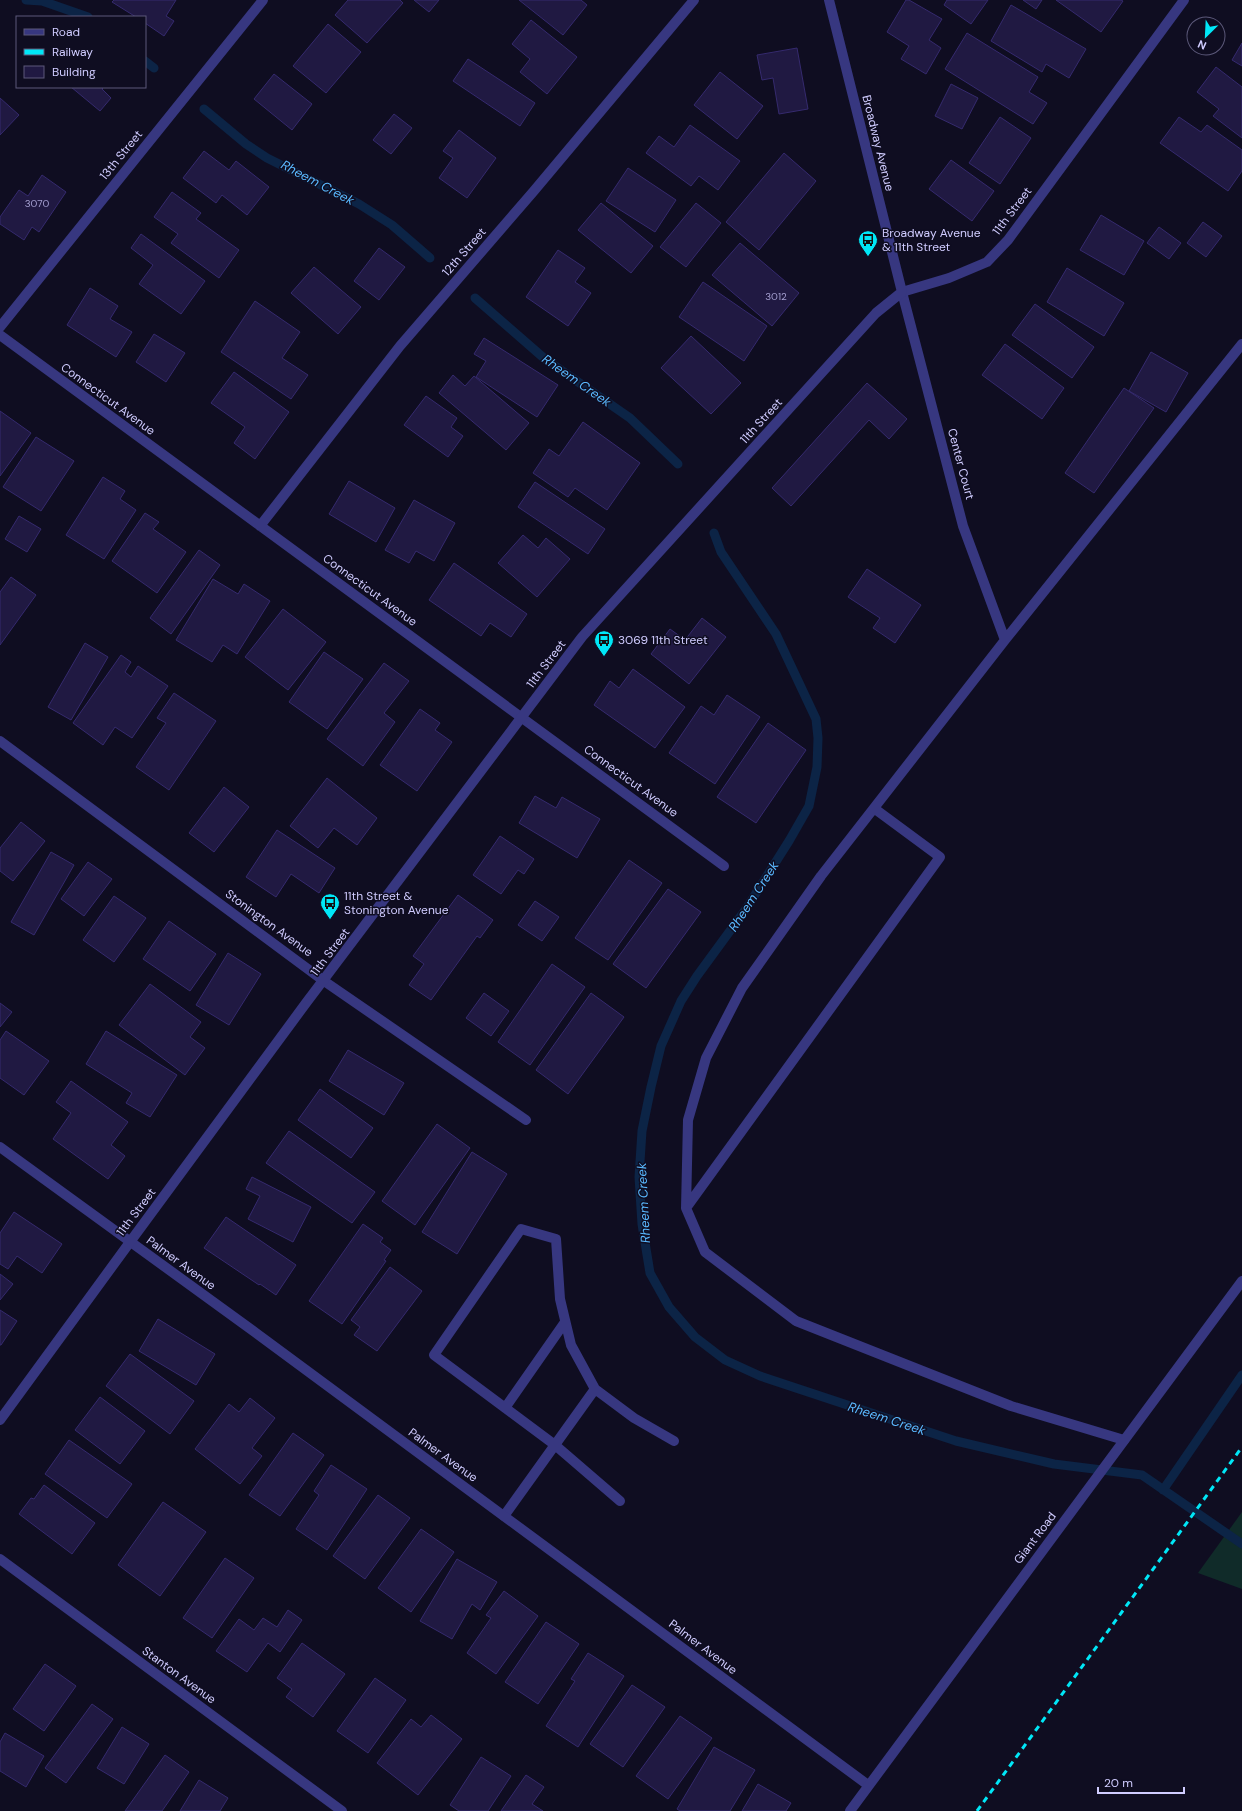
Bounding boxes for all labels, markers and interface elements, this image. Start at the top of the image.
legend [16,16,146,88]
north arrow [1186,16,1226,56]
text: Road [52,24,80,40]
text: N [1195,37,1208,53]
text: Railway [52,44,93,60]
text: Building [52,64,96,80]
street label: Broadway Avenue [858,93,898,193]
street label: 13th Street [96,127,146,183]
water label: Rheem Creek [278,156,358,209]
street label: 11th Street [989,183,1036,238]
house number: 3070 [25,197,49,210]
street label: 12th Street [438,224,490,280]
place label: Broadway Avenue & 11th Street [882,225,981,255]
bus stop icon: Broadway Avenue & 11th Street [857,229,879,257]
house number: 3012 [765,290,787,303]
water label: Rheem Creek [539,350,615,411]
street label: Connecticut Avenue [58,359,159,439]
street label: 11th Street [736,395,786,447]
street label: Center Court [944,427,978,502]
street label: Connecticut Avenue [320,550,421,630]
bus stop icon: 3069 11th Street [593,629,615,657]
place label: 3069 11th Street [618,632,708,648]
street label: 11th Street [523,636,570,691]
street label: Connecticut Avenue [581,741,682,821]
water label: Rheem Creek [724,858,783,935]
street label: Stonington Avenue [222,886,316,960]
place label: 11th Street & Stonington Avenue [344,888,449,918]
bus stop icon: 11th Street & Stonington Avenue [319,892,341,920]
street label: 11th Street [307,924,354,979]
water label: Rheem Creek [633,1162,654,1244]
street label: 11th Street [113,1184,160,1239]
street label: Palmer Avenue [143,1232,219,1294]
water label: Rheem Creek [846,1398,928,1439]
street label: Palmer Avenue [405,1424,481,1486]
street label: Giant Road [1010,1509,1060,1567]
street label: Palmer Avenue [666,1616,741,1678]
street label: Stanton Avenue [139,1643,219,1707]
scale bar [1098,1769,1184,1795]
text: 20 m [1104,1775,1133,1791]

